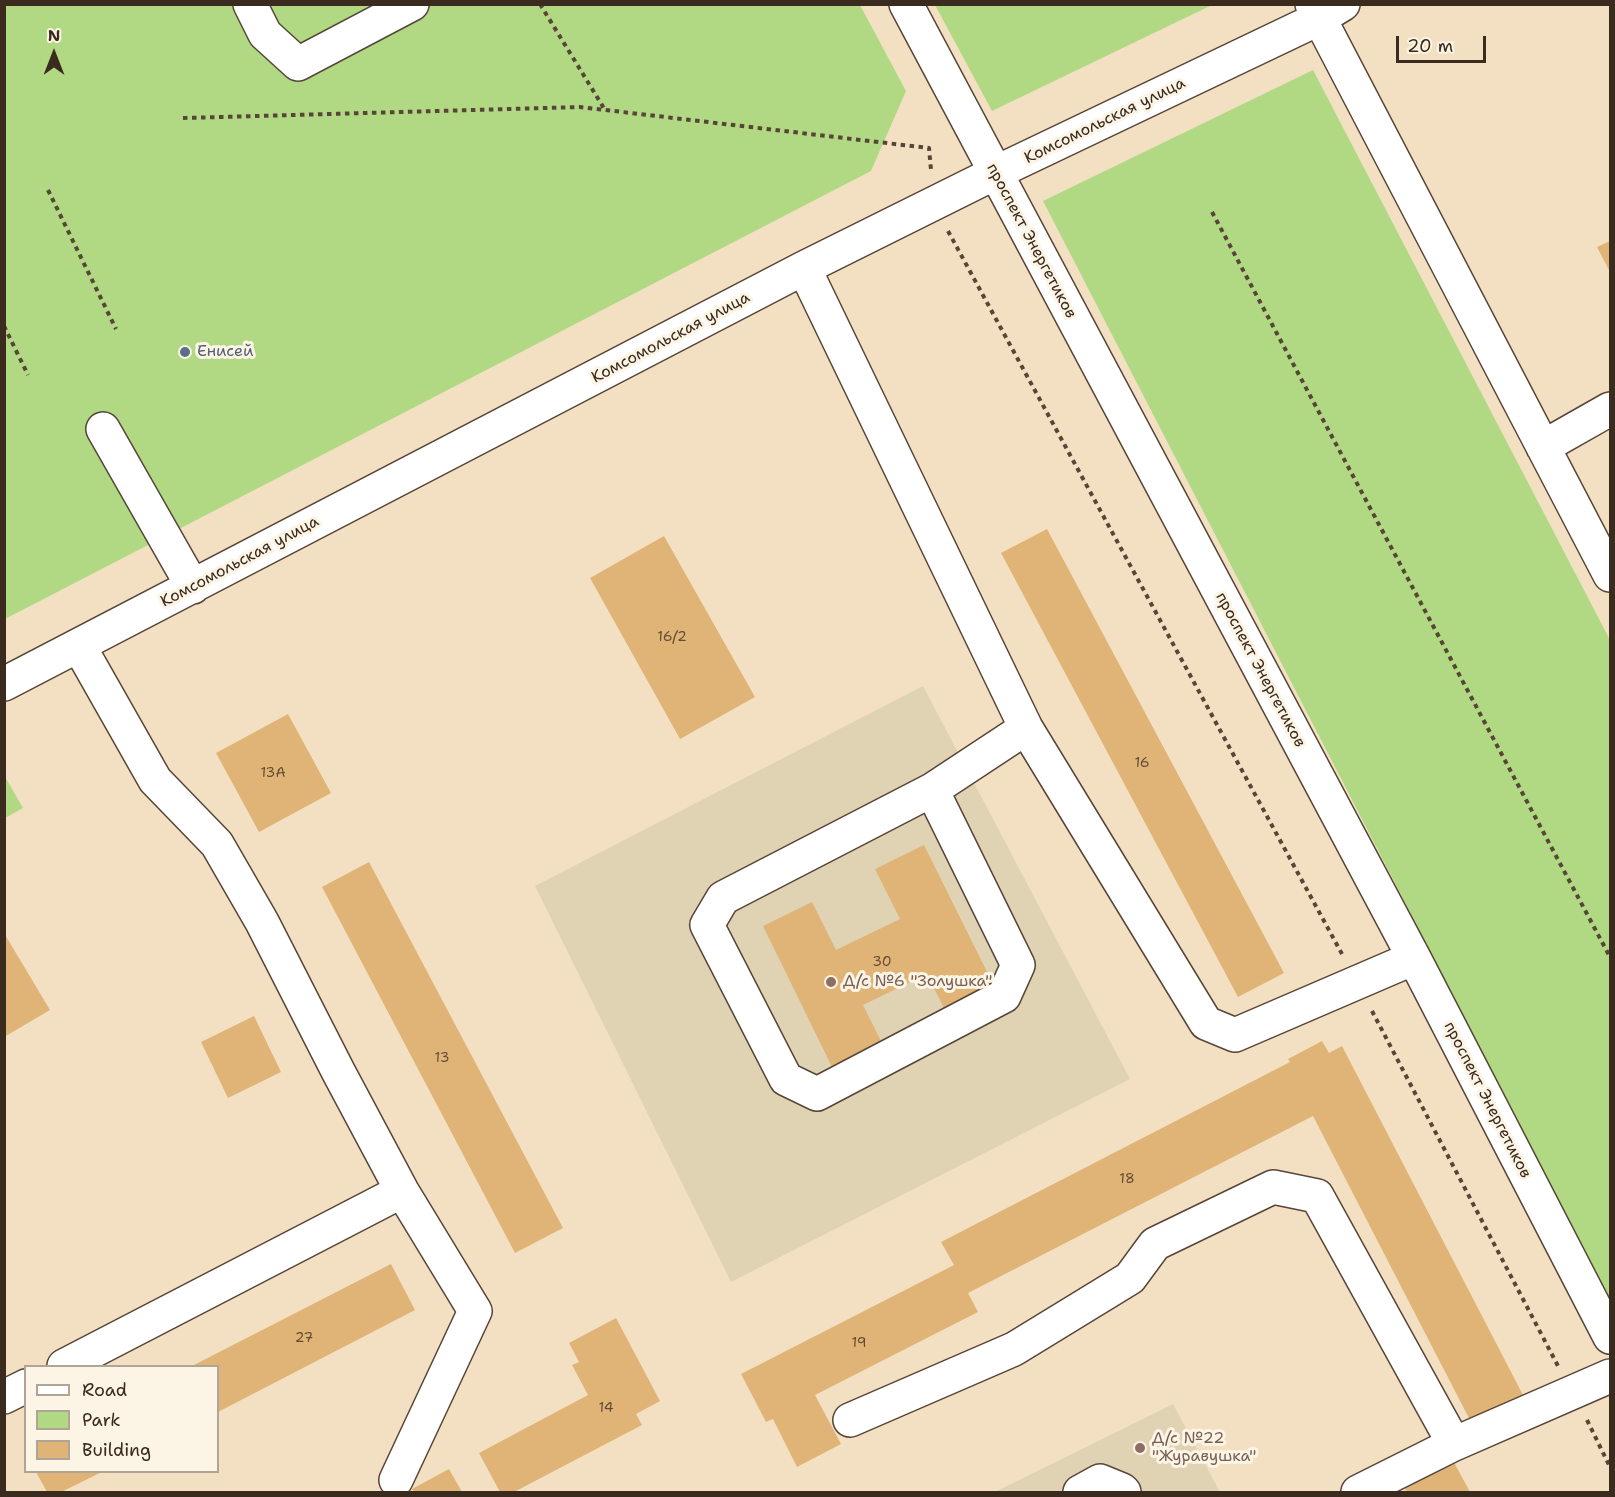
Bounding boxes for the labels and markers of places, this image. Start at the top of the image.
place label: Енисей [197,342,253,362]
marker: Енисей [178,345,192,359]
place label: Д/с №6 "Золушка" [843,972,992,992]
marker: Д/с №6 "Золушка" [824,975,838,989]
place label: Д/с №22 "Журавушка" [1152,1429,1256,1467]
marker: Д/с №22 "Журавушка" [1133,1441,1147,1455]

